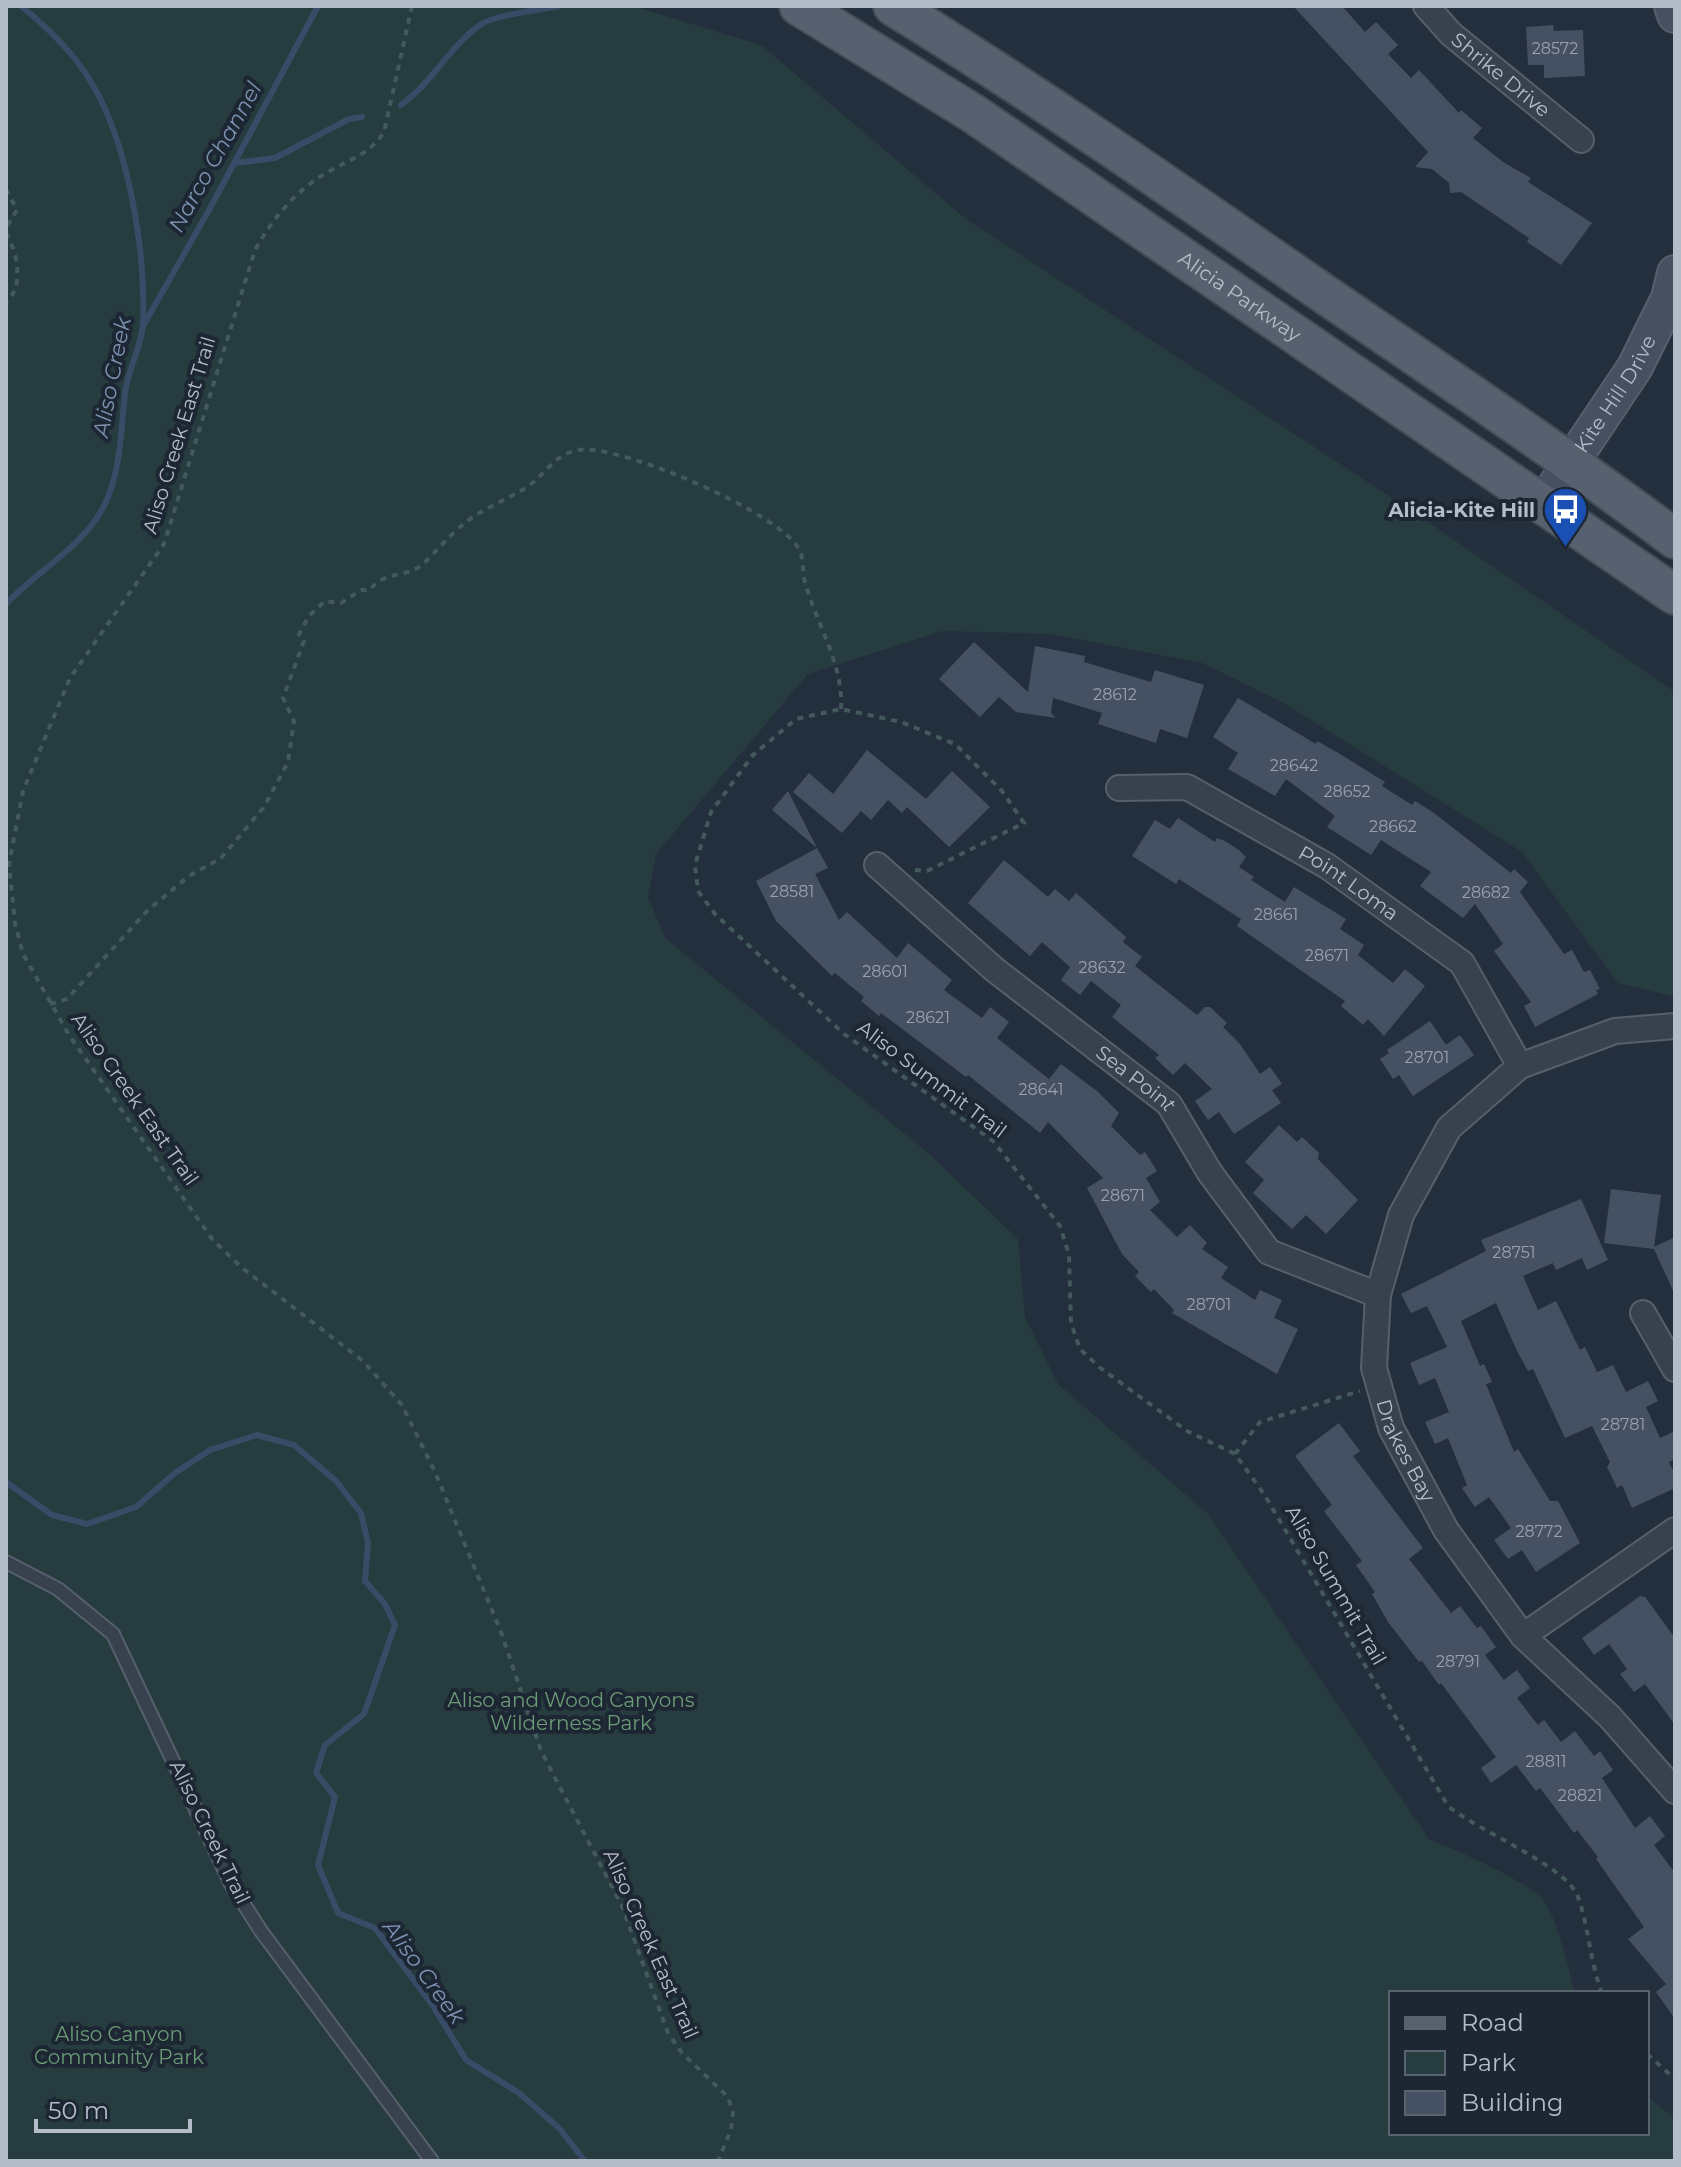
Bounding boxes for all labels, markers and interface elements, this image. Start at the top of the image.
street label: Shrike Drive [1447,27,1555,122]
house number: 28572 [1532,39,1578,58]
water label: Narco Channel [163,77,267,237]
street label: Alicia Parkway [1174,246,1306,347]
water label: Aliso Creek [87,314,137,441]
street label: Kite Hill Drive [1569,331,1661,457]
street label: Aliso Creek East Trail [138,333,220,537]
bus stop icon: Alicia-Kite Hill [1542,486,1590,549]
place label: Alicia-Kite Hill [1387,498,1535,522]
house number: 28612 [1093,685,1137,704]
house number: 28642 [1270,756,1318,775]
house number: 28652 [1323,782,1371,801]
house number: 28662 [1369,817,1417,836]
street label: Point Loma [1294,840,1403,926]
house number: 28581 [770,882,814,901]
house number: 28682 [1462,883,1510,902]
house number: 28661 [1254,905,1298,924]
house number: 28671 [1305,946,1349,965]
house number: 28632 [1078,958,1126,977]
house number: 28601 [862,962,908,981]
street label: Aliso Creek East Trail [66,1008,204,1190]
house number: 28621 [906,1008,950,1027]
street label: Aliso Summit Trail [853,1015,1011,1143]
street label: Sea Point [1091,1040,1182,1115]
house number: 28701 [1405,1048,1449,1067]
house number: 28641 [1019,1080,1064,1099]
house number: 28671 [1101,1186,1145,1205]
house number: 28751 [1492,1243,1536,1262]
house number: 28701 [1187,1295,1231,1314]
street label: Drakes Bay [1371,1396,1441,1506]
house number: 28781 [1601,1415,1645,1434]
street label: Aliso Summit Trail [1281,1501,1391,1669]
house number: 28772 [1515,1522,1563,1541]
house number: 28791 [1436,1652,1480,1671]
park label: Aliso and Wood Canyons Wilderness Park [447,1688,695,1735]
house number: 28811 [1525,1752,1567,1771]
street label: Aliso Creek Trail [165,1756,255,1908]
house number: 28821 [1558,1786,1602,1805]
street label: Aliso Creek East Trail [598,1845,704,2043]
water label: Aliso Creek [376,1913,471,2030]
legend [1389,1991,1649,2135]
text: Road [1461,2008,1524,2037]
park label: Aliso Canyon Community Park [34,2022,204,2069]
text: Park [1461,2048,1516,2077]
scale bar [36,2083,190,2133]
text: Building [1461,2088,1564,2117]
text: 50 m [48,2096,109,2125]

